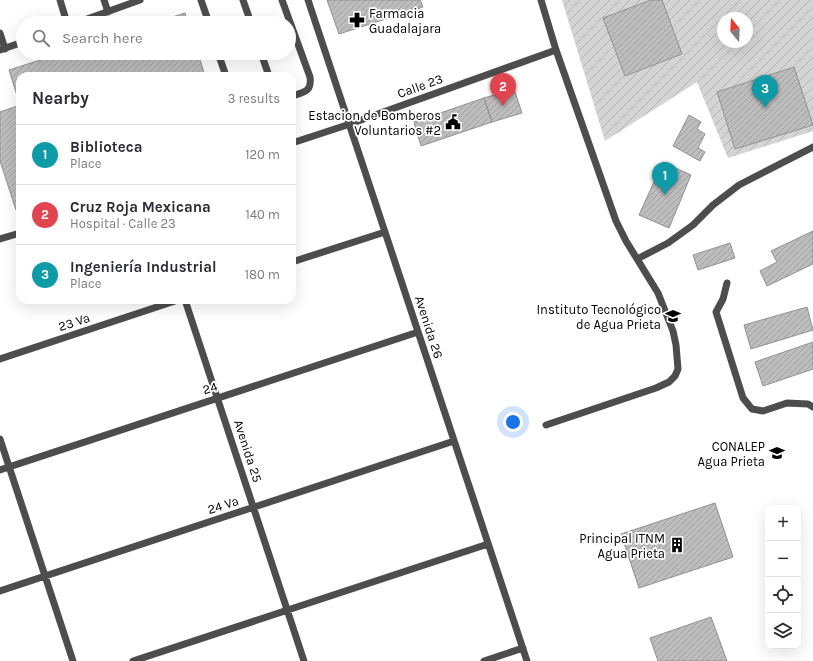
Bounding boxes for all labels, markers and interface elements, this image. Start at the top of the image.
place label: Farmacia Guadalajara [369,6,441,36]
pharmacy icon: Farmacia Guadalajara [348,11,366,29]
north arrow [717,12,753,48]
search box [16,16,296,60]
icon: search [30,27,52,49]
text: Search here [62,29,143,47]
street label: Calle 23 [395,71,445,101]
pin: 2 [490,73,516,106]
pin: 3 [752,75,778,108]
text: Nearby [32,88,89,108]
text: 3 results [228,91,280,106]
place label: Estacion de Bomberos Voluntarios #2 [308,108,441,138]
public building icon: Estacion de Bomberos Voluntarios #2 [444,113,462,131]
text: Biblioteca [70,138,142,156]
text: 1 [43,147,47,162]
text: 120 m [245,147,280,162]
text: Place [70,156,101,171]
pin: 1 [652,162,678,195]
text: Cruz Roja Mexicana [70,198,211,216]
text: 2 [41,207,49,222]
text: 140 m [245,207,280,222]
text: Hospital · Calle 23 [70,216,176,231]
text: Ingeniería Industrial [70,258,217,276]
text: 3 [41,267,49,282]
text: 180 m [245,267,280,282]
text: Place [70,276,101,291]
street label: Avenida 26 [412,294,446,360]
place label: Instituto Tecnológico de Agua Prieta [536,302,661,332]
school or university icon: Instituto Tecnológico de Agua Prieta [664,307,682,325]
street label: 23 Va [56,310,92,334]
street label: 24 [201,379,219,397]
your location [503,412,523,432]
street label: Avenida 25 [231,418,265,484]
place label: CONALEP Agua Prieta [698,439,765,469]
school or university icon: CONALEP Agua Prieta [768,444,786,462]
street label: 24 Va [205,493,241,517]
map controls [765,505,801,649]
button: + [765,505,801,541]
place label: Principal ITNM Agua Prieta [579,531,665,561]
building icon: Principal ITNM Agua Prieta [668,536,686,554]
button: − [765,541,801,577]
button: locate [765,577,801,613]
button: layers [765,613,801,649]

